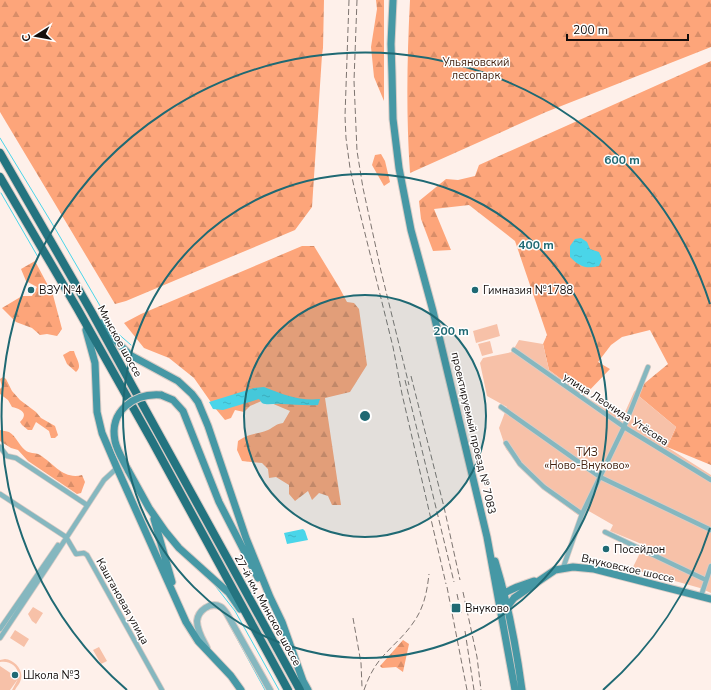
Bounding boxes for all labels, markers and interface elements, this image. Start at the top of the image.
north arrow [16,16,56,56]
scale bar [567,16,688,42]
text: 200 m [573,22,608,38]
text: С [18,32,35,43]
park label: Ульяновский лесопарк [442,55,510,83]
text: 600 m [604,152,640,168]
text: 400 m [518,237,554,253]
place label: ВЗУ №4 [39,283,82,298]
place label: Гимназия №1788 [483,283,573,298]
marker: ВЗУ №4 [26,285,36,295]
marker: Гимназия №1788 [470,285,480,295]
street label: Минское шоссе [94,303,145,380]
text: 200 m [433,323,469,339]
street label: проектируемый проезд № 7083 [448,351,499,516]
street label: улица Леонида Утёсова [560,370,672,449]
centre of rings [358,409,372,423]
park label: ТИЗ «Ново-Внуково» [544,445,630,473]
place label: Посейдон [614,542,665,557]
marker: Посейдон [601,544,611,554]
street label: Внуковское шоссе [580,550,676,586]
street label: 27-й км, Минское шоссе [231,552,304,669]
street label: Каштановая улица [93,555,153,647]
place label: Внуково [465,601,509,616]
marker: Внуково [450,602,462,614]
place label: Школа №3 [23,668,80,683]
marker: Школа №3 [10,670,20,680]

